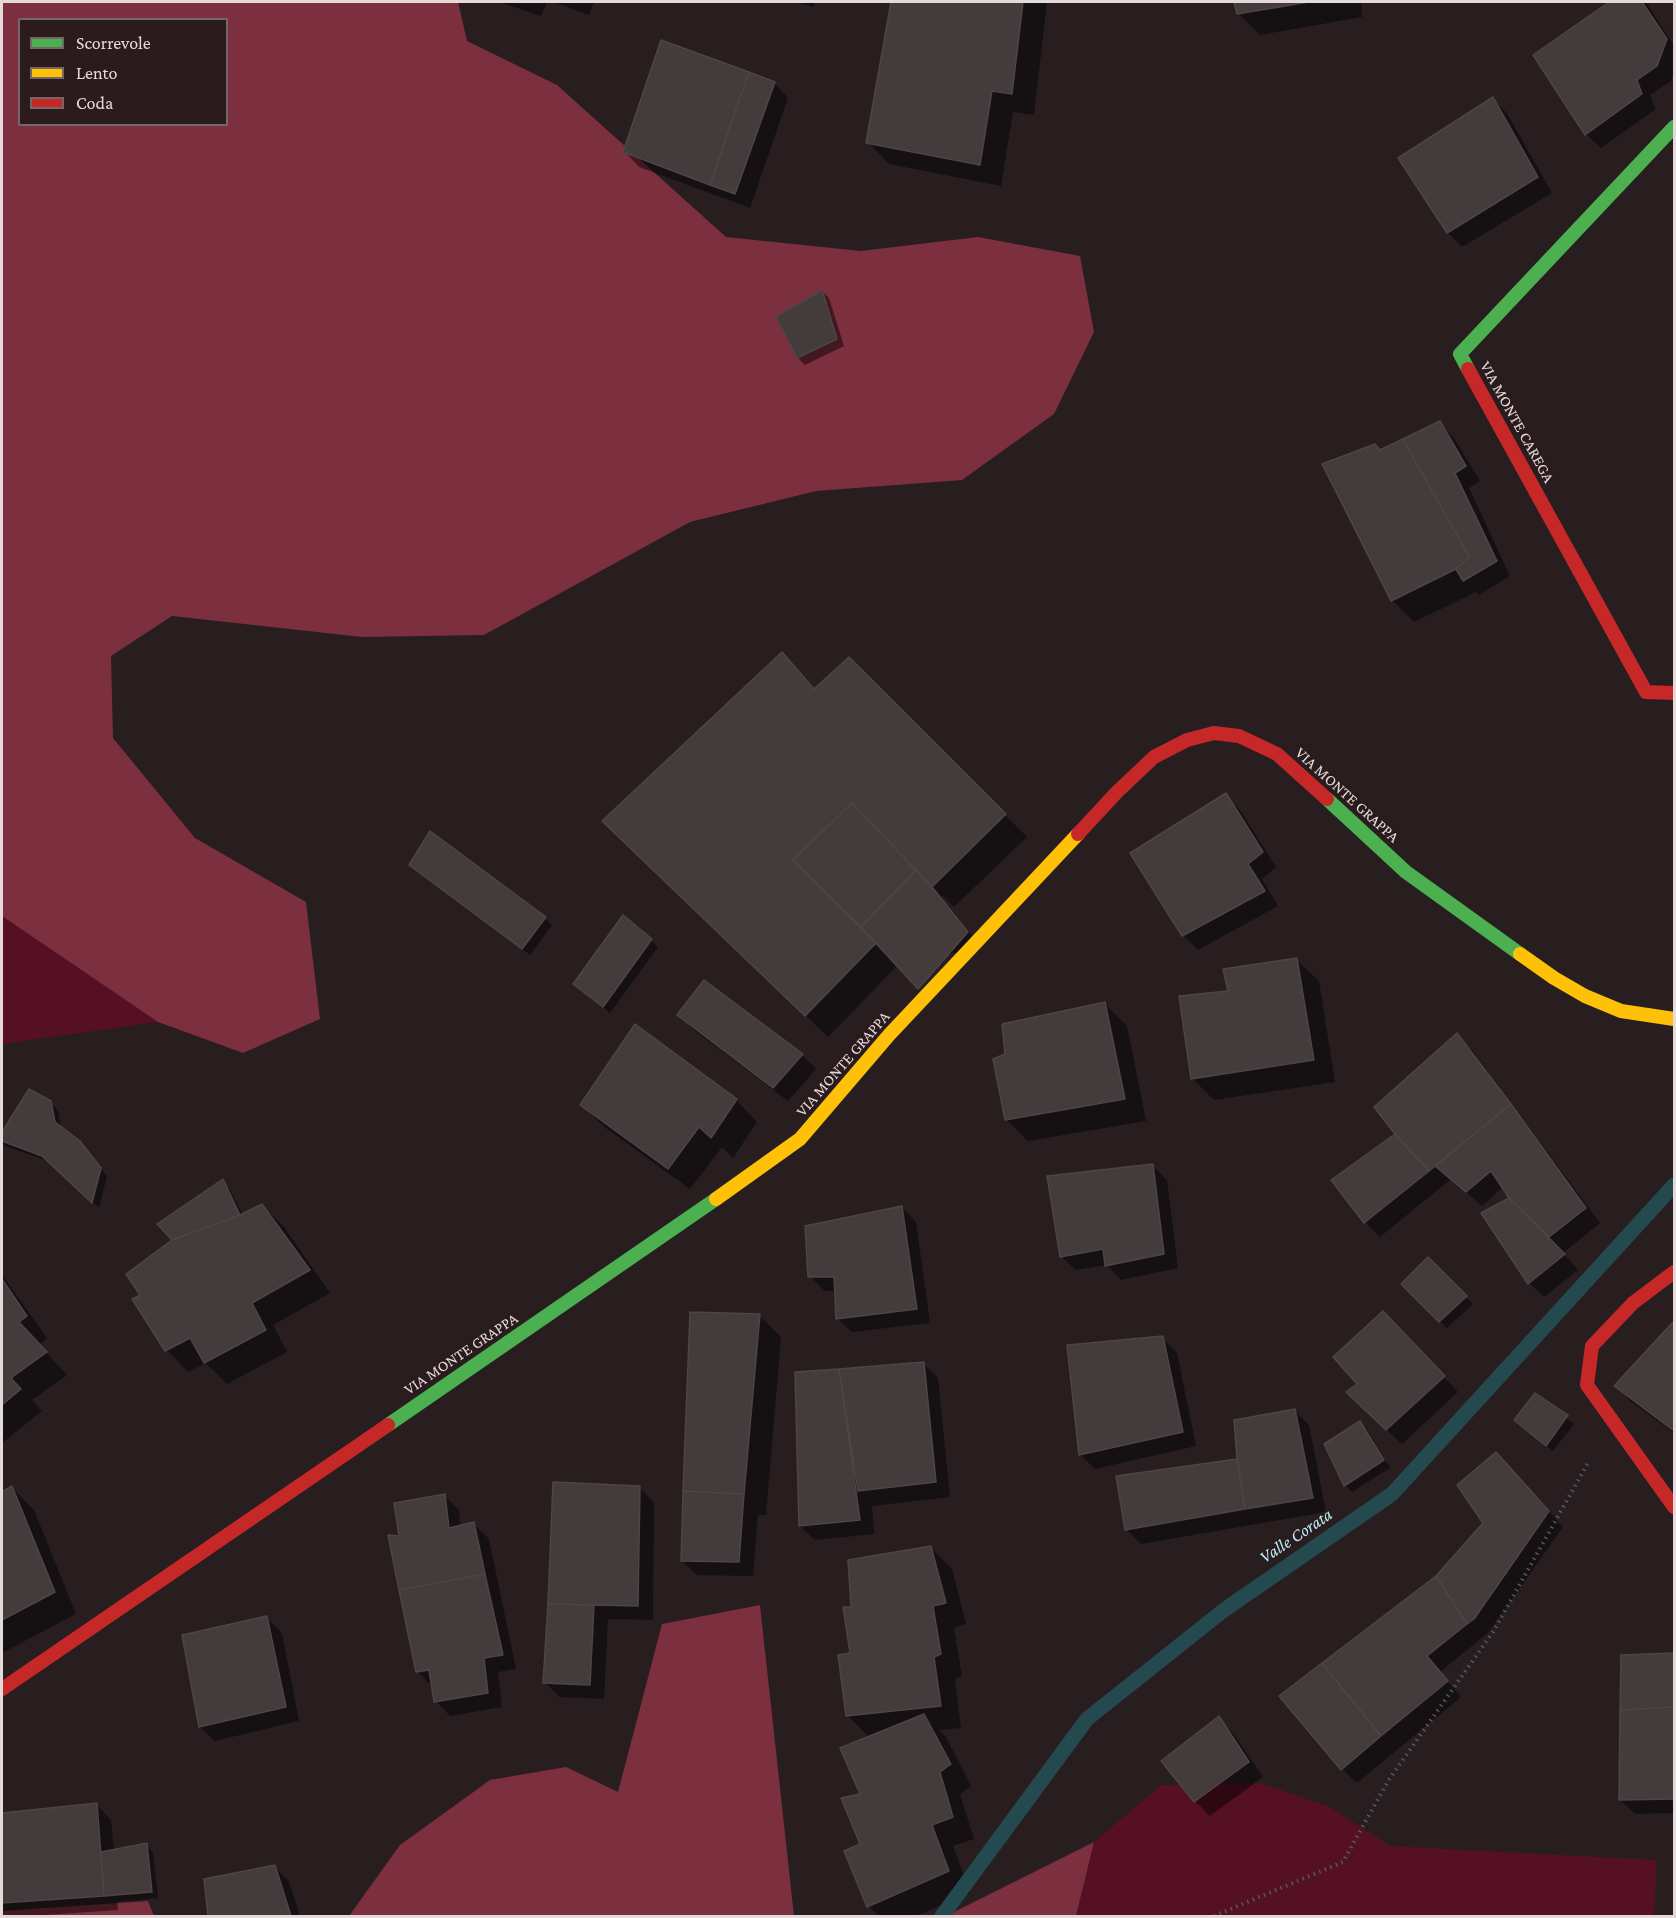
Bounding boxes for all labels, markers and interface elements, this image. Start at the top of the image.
legend [18,18,228,126]
text: Scorrevole [76,33,151,53]
text: Lento [76,63,117,83]
text: Coda [76,93,113,113]
street label: VIA MONTE CAREGA [1476,358,1558,486]
street label: VIA MONTE GRAPPA [1291,743,1403,847]
street label: VIA MONTE GRAPPA [792,1007,894,1121]
street label: VIA MONTE GRAPPA [400,1309,522,1399]
water label: Valle Corata [1255,1504,1337,1568]

